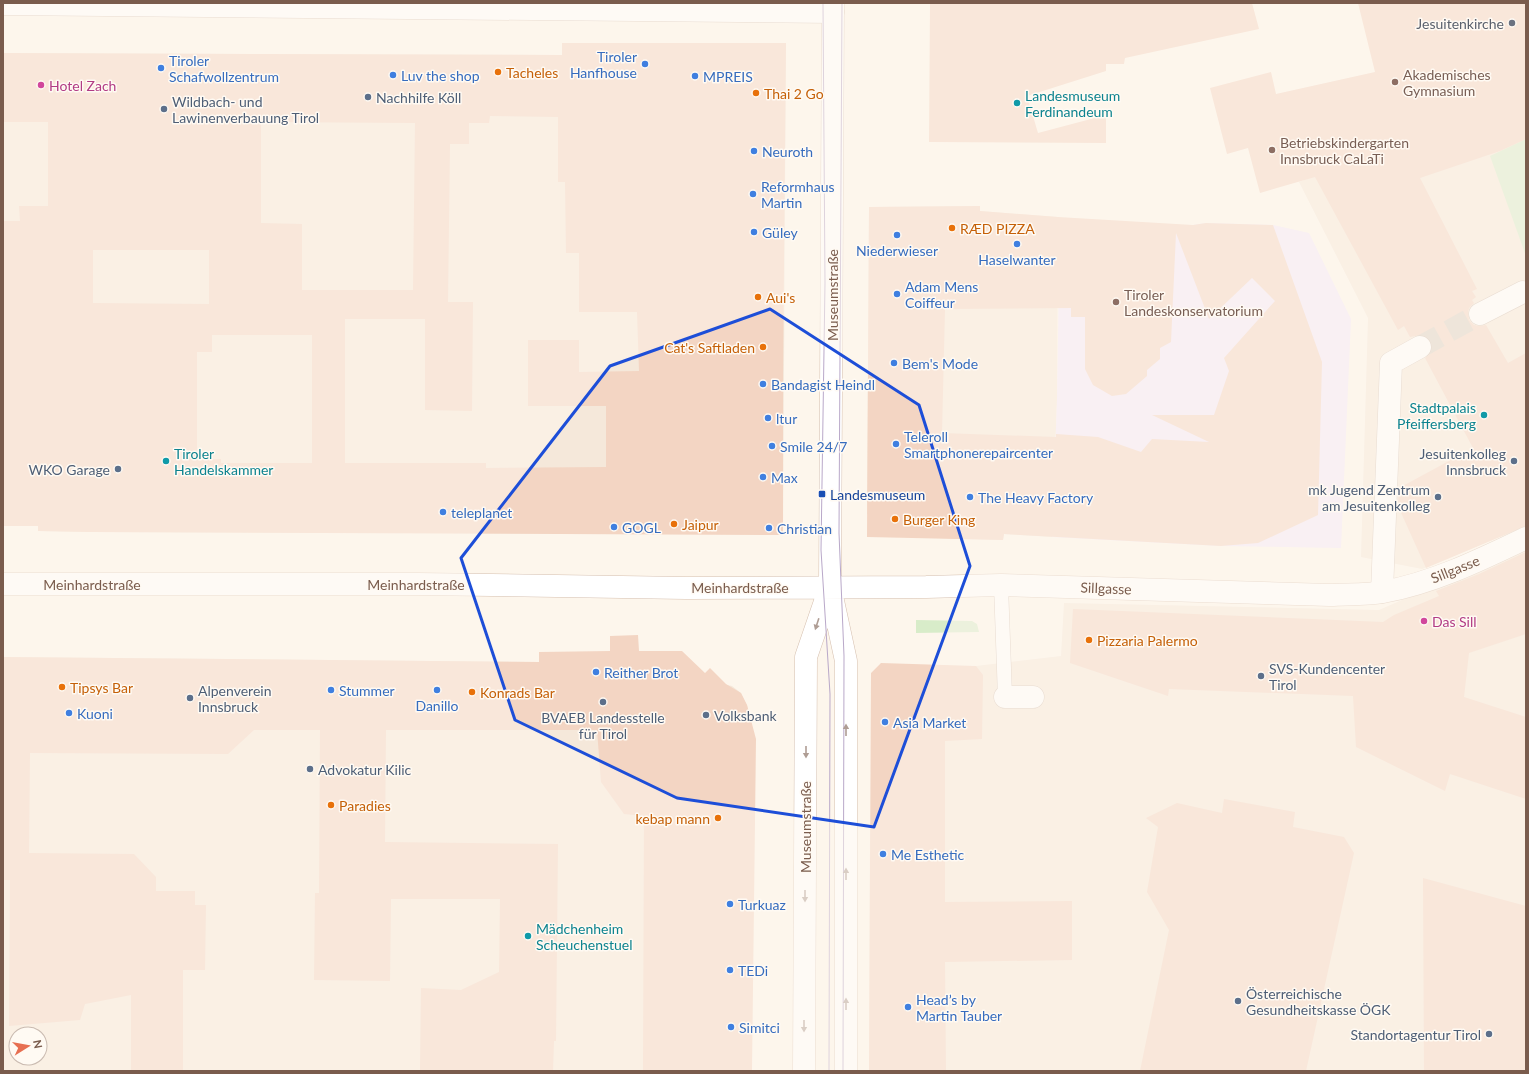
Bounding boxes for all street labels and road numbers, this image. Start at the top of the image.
street label: Museumstraße [824,249,841,341]
street label: Sillgasse [1428,552,1482,586]
street label: Meinhardstraße [43,576,141,593]
street label: Meinhardstraße [367,576,465,593]
street label: Meinhardstraße [691,579,789,596]
street label: Sillgasse [1080,579,1132,597]
street label: Museumstraße [797,781,814,873]

